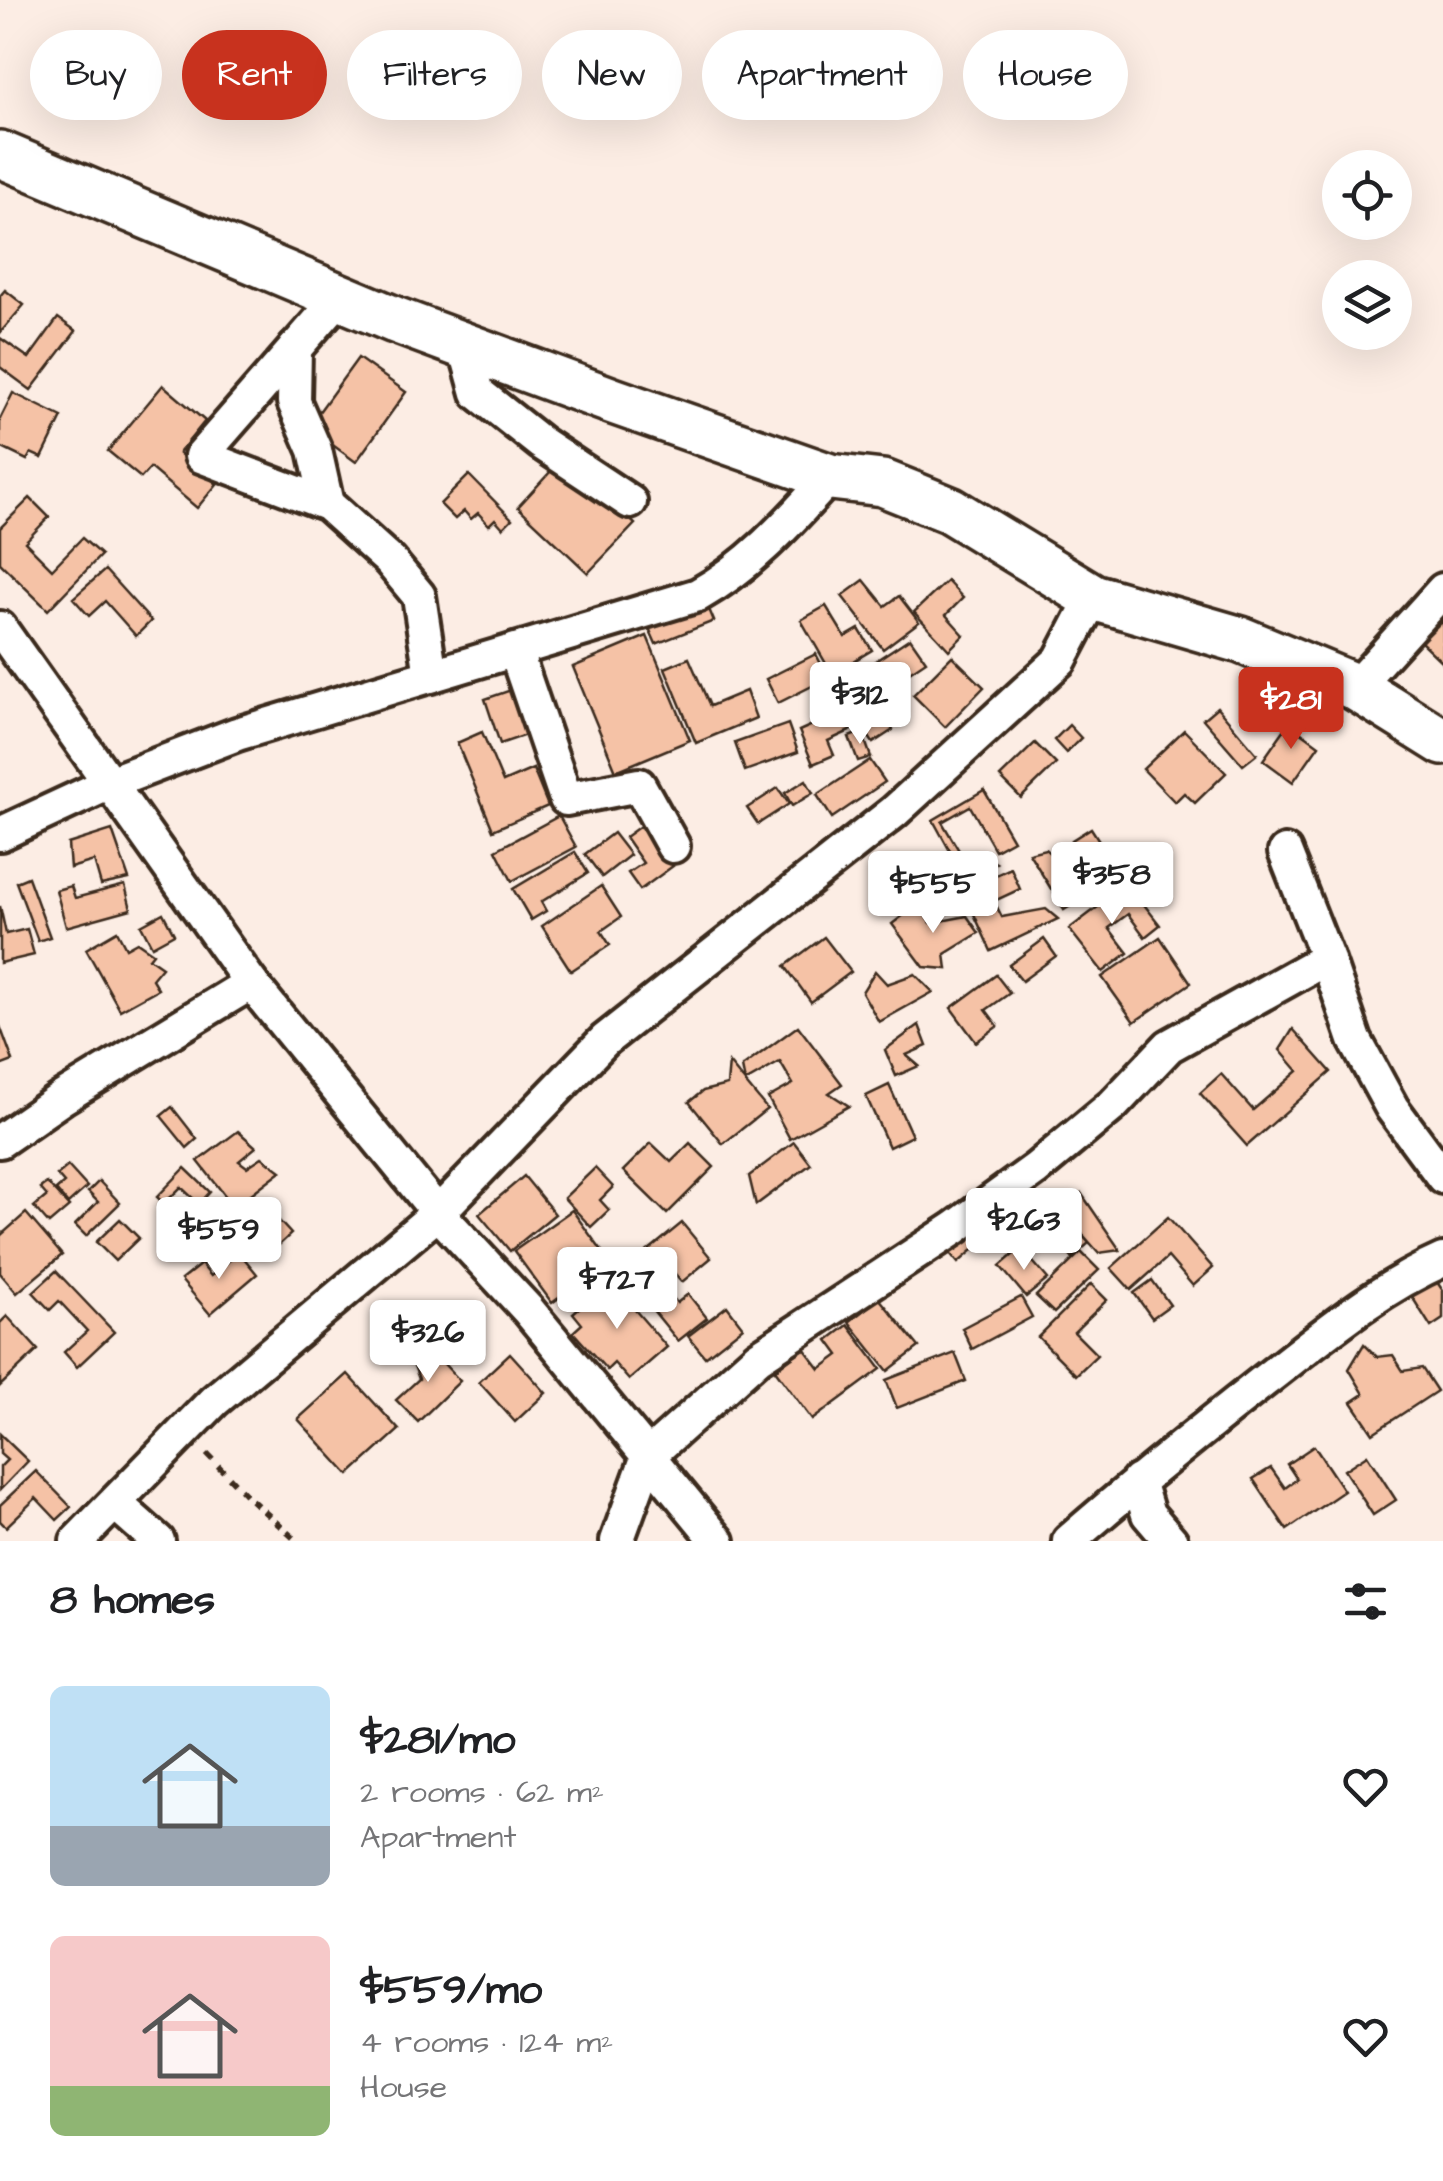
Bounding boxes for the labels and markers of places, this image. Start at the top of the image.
pin: $312 [801,662,919,747]
pin: $281 [1232,667,1350,752]
pin: $358 [1053,842,1171,927]
pin: $555 [874,851,992,936]
pin: $263 [965,1188,1083,1273]
pin: $559 [160,1197,278,1282]
pin: $727 [558,1247,676,1332]
pin: $326 [369,1300,487,1385]

